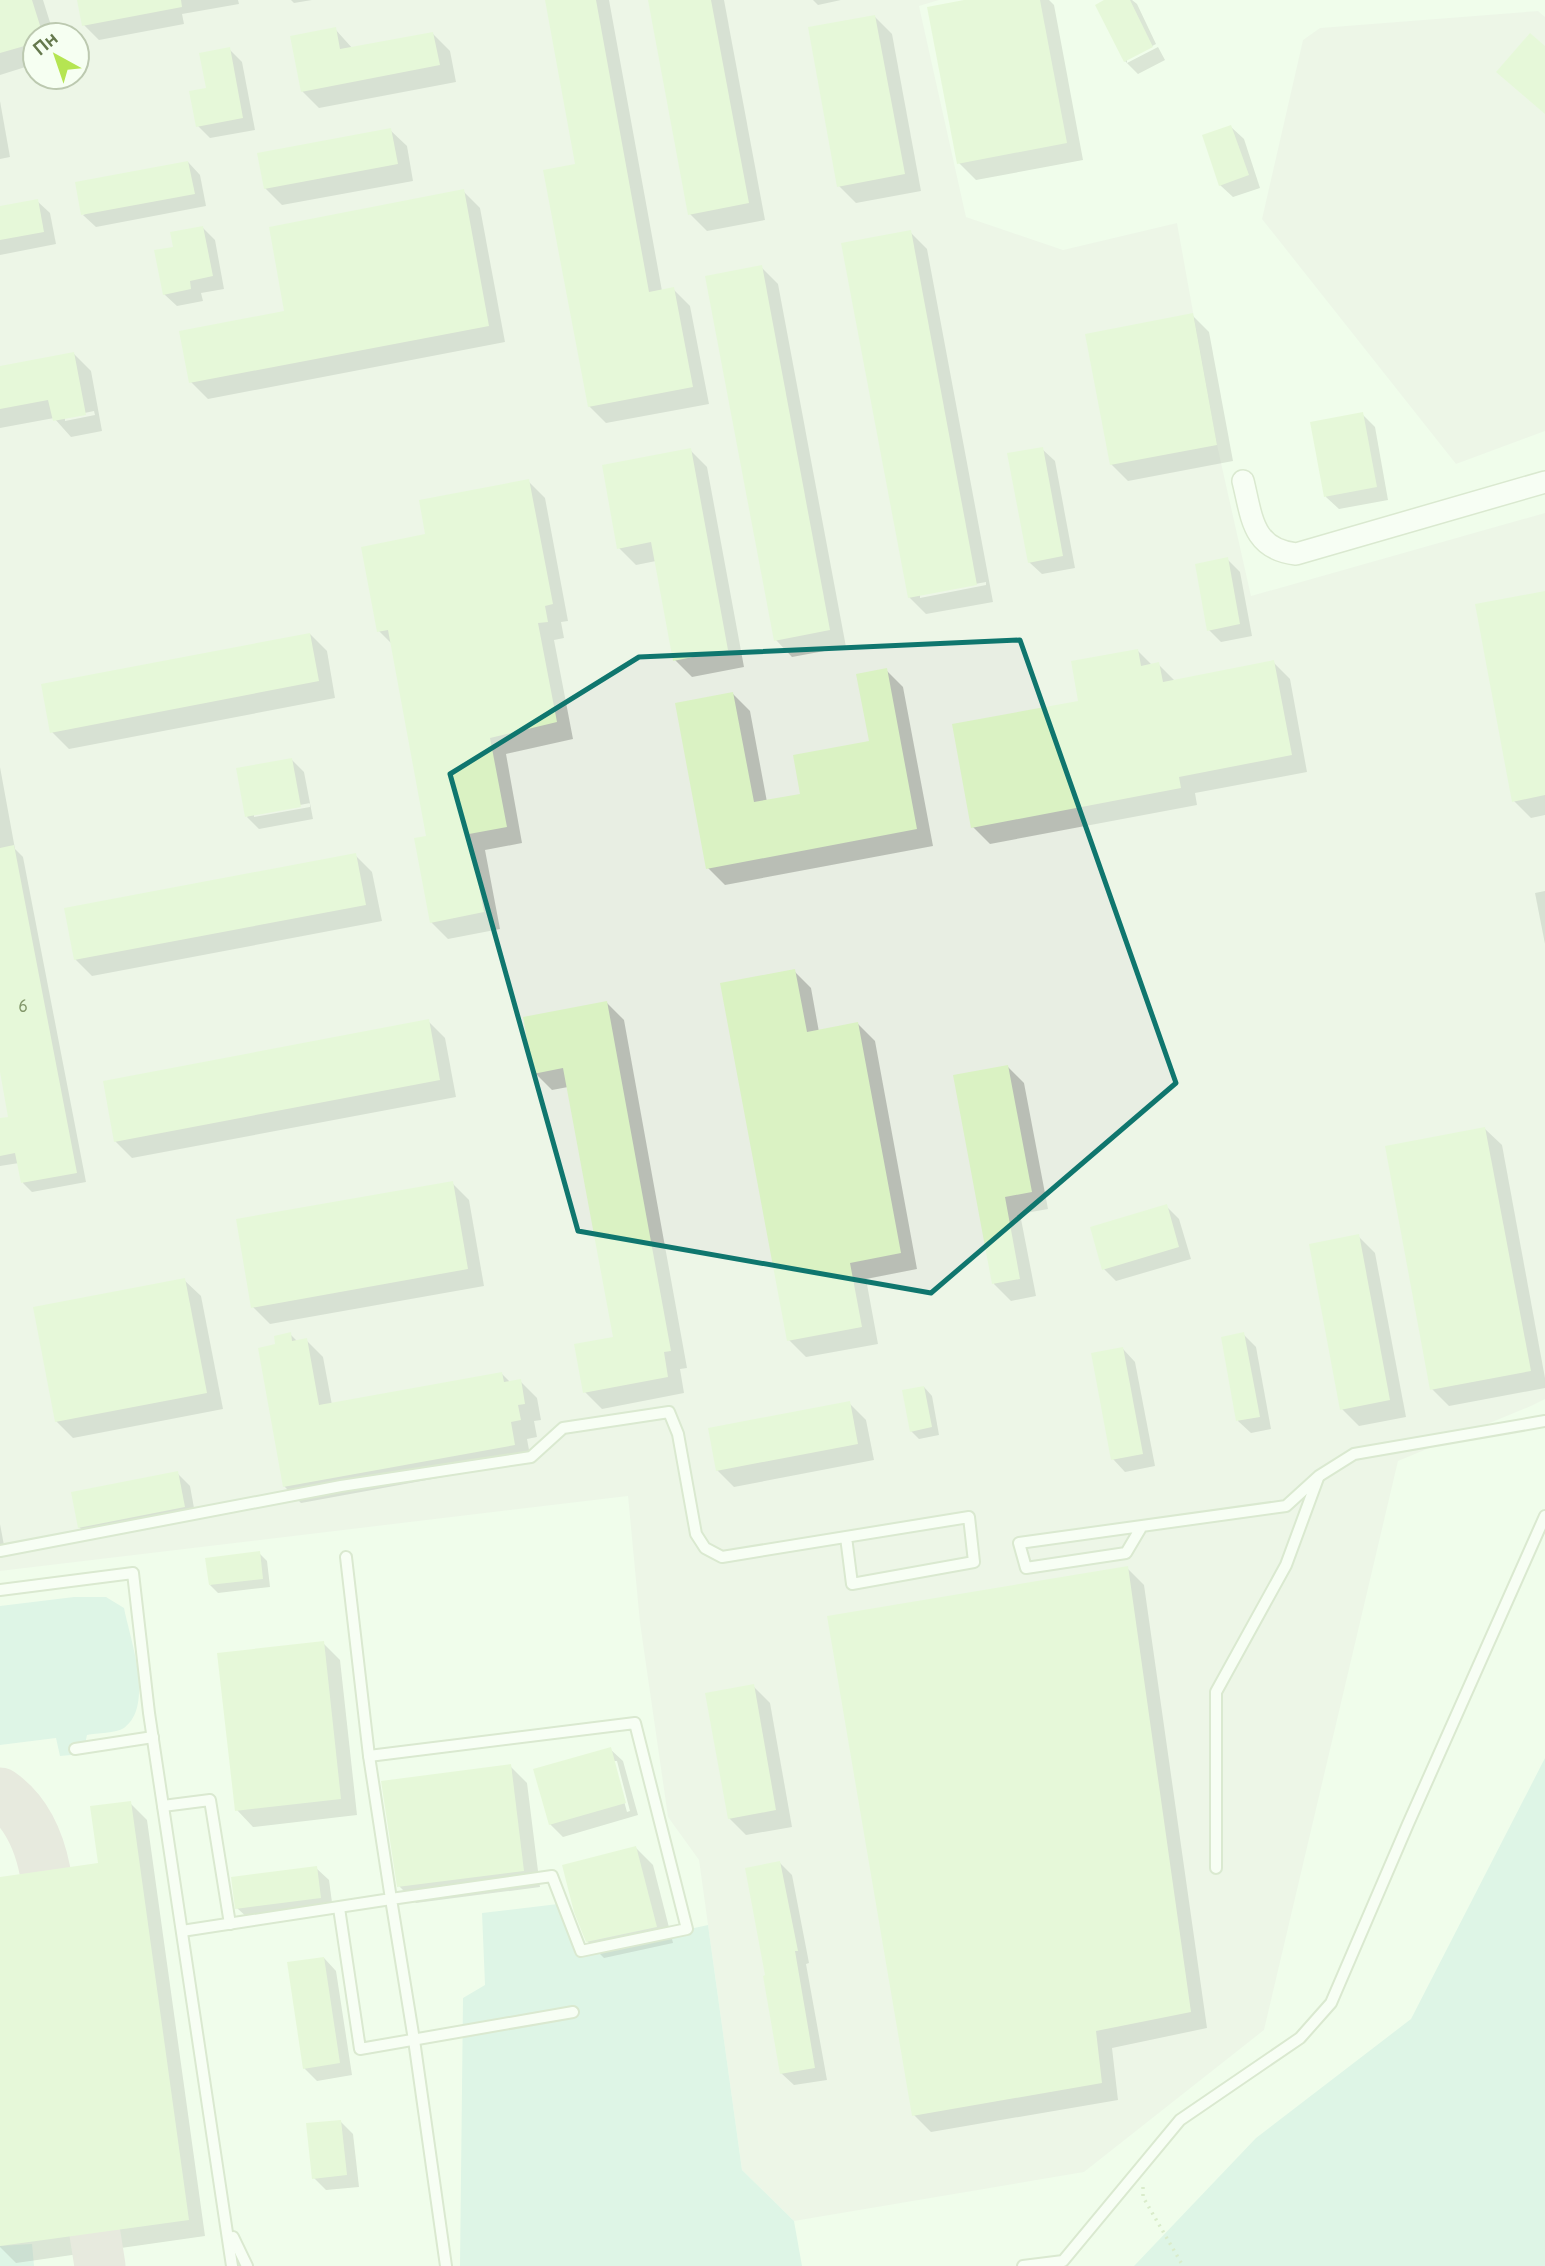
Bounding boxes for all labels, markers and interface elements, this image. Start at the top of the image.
north arrow [21,21,91,91]
text: Пн [29,27,64,62]
house number: 6 [18,998,28,1018]

